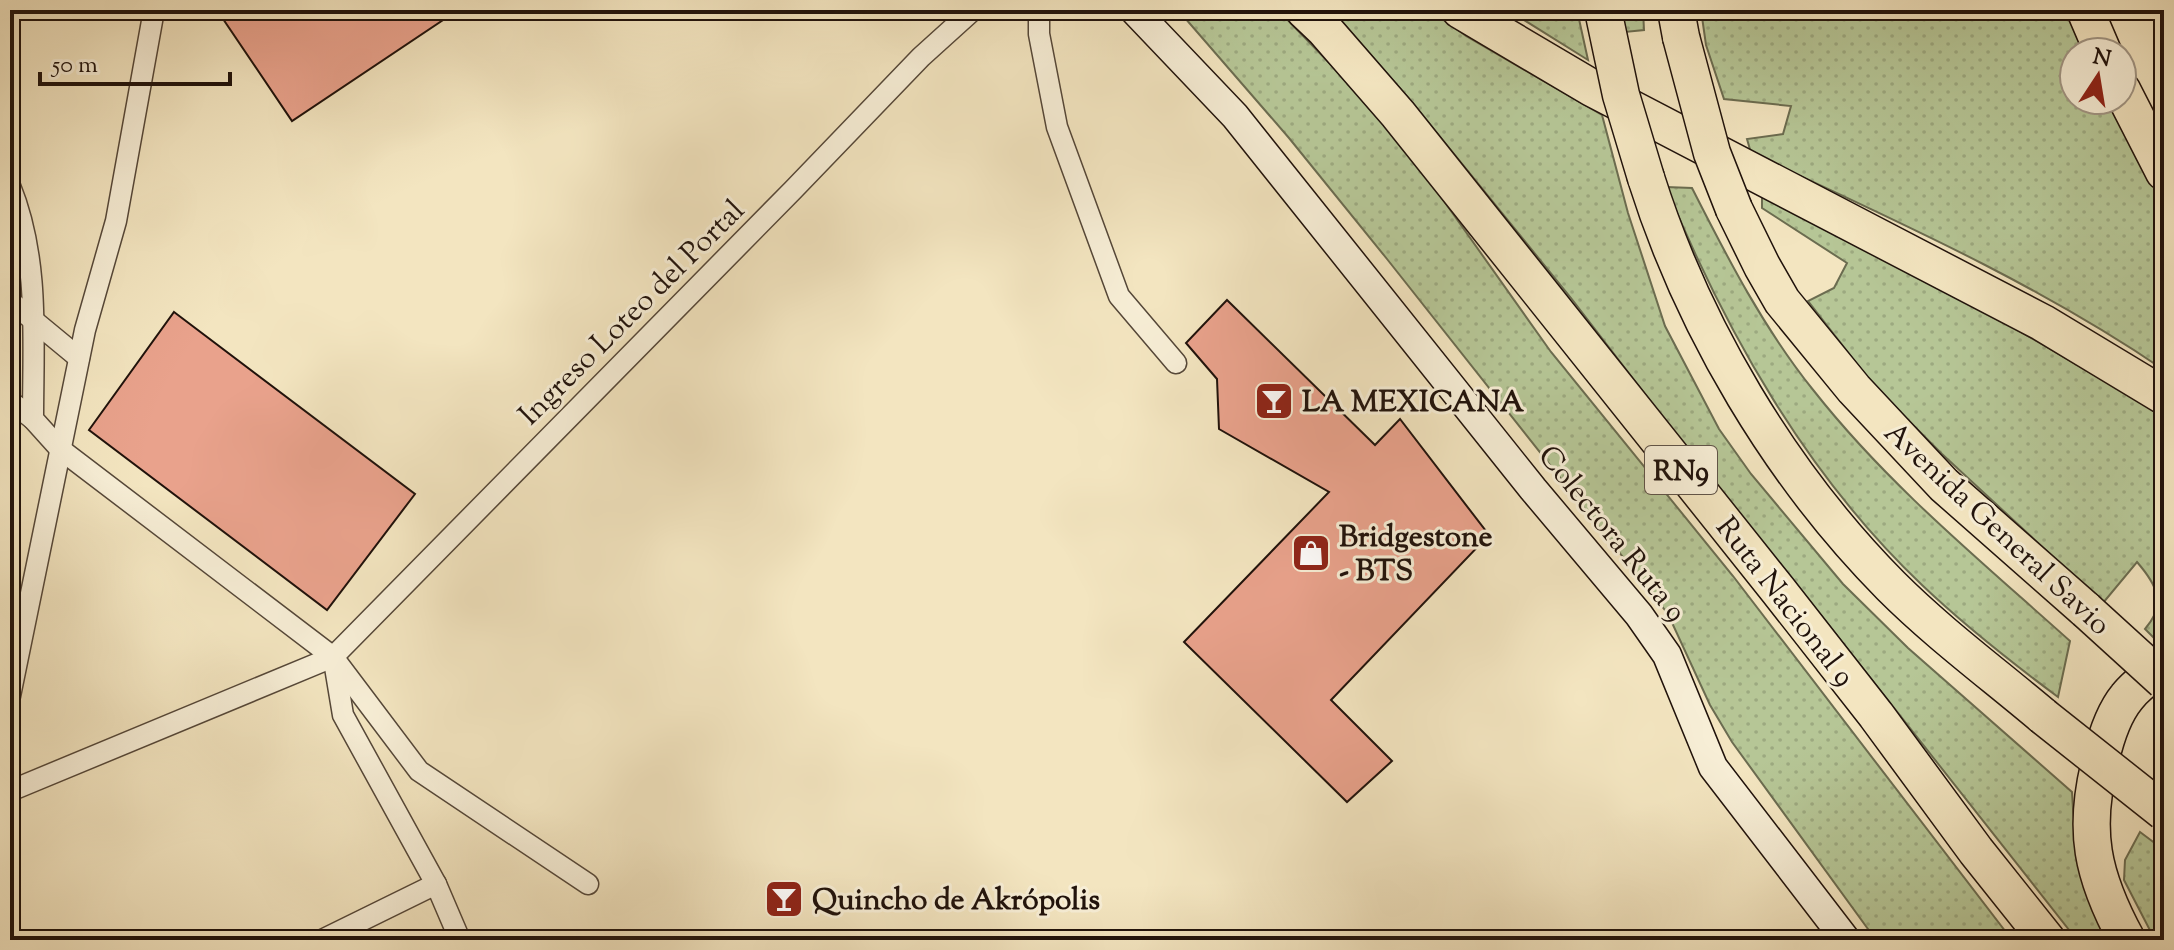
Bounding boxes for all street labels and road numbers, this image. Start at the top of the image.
street label: Ingreso Loteo del Portal [510,191,755,436]
street label: Avenida General Savio [1873,413,2119,647]
street label: Colectora Ruta 9 [1526,437,1696,632]
road number: RN9 [1645,446,1717,494]
street label: Ruta Nacional 9 [1704,509,1864,696]

